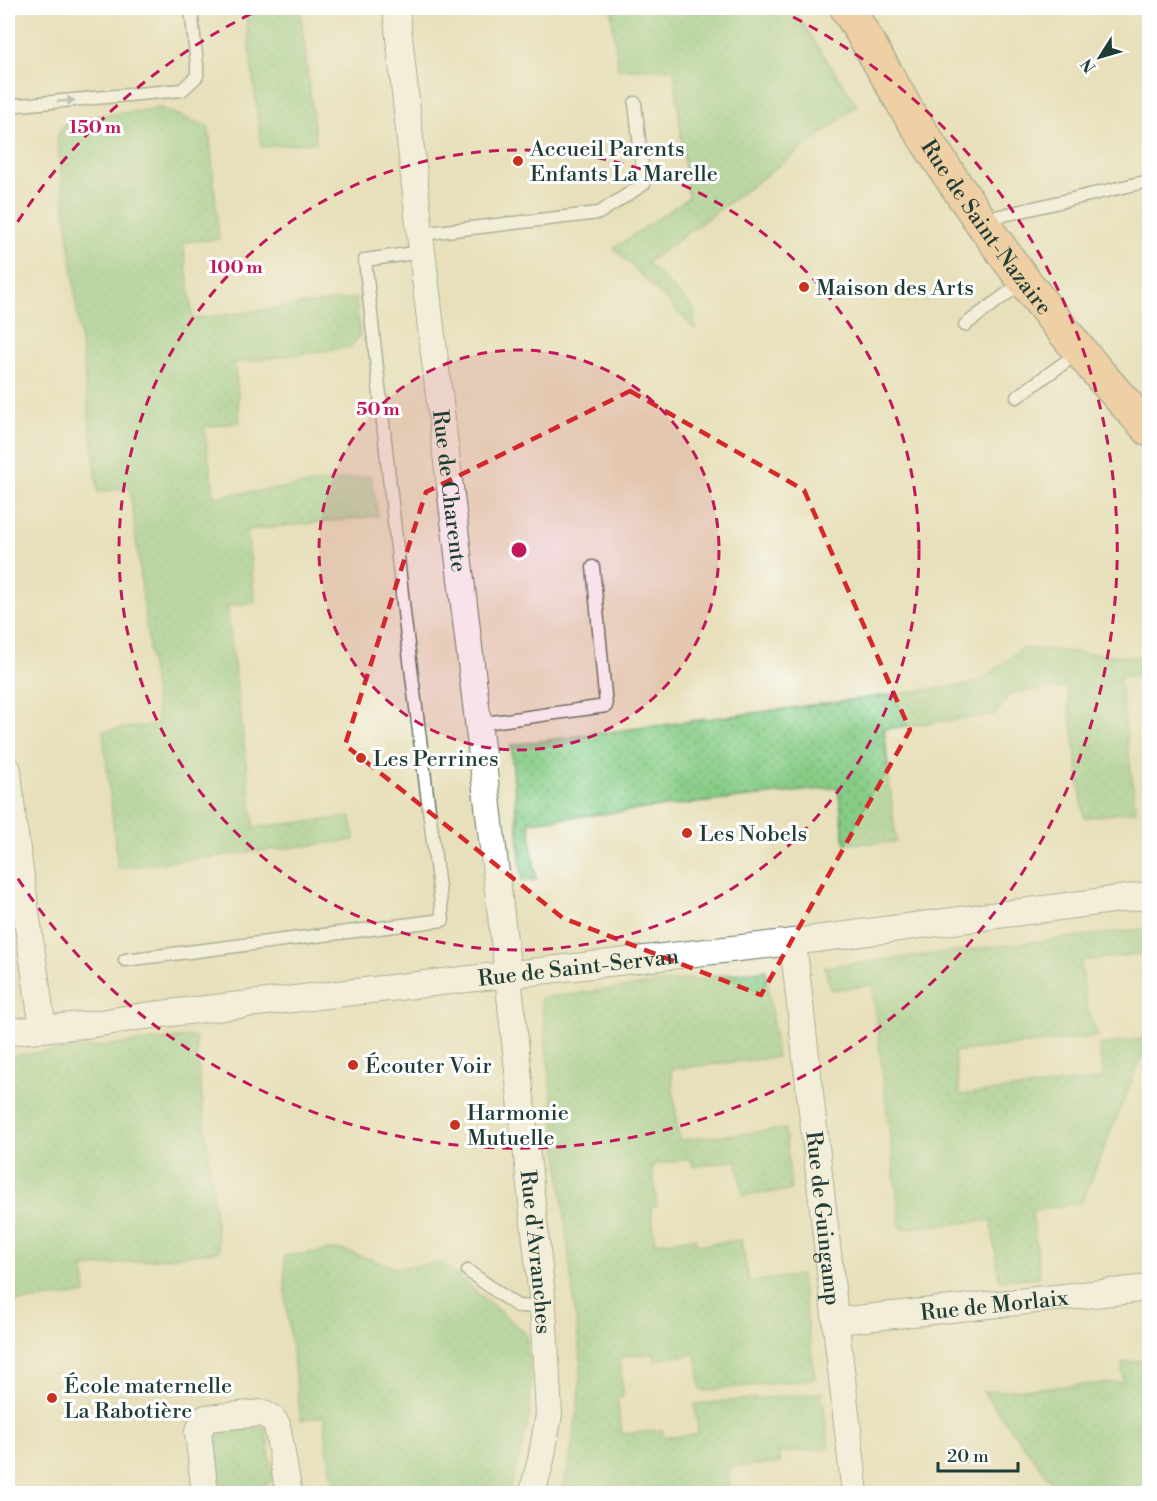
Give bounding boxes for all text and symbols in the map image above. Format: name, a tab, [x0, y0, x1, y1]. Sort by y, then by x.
north arrow	[1070, 27, 1130, 87]
text: N	[1077, 54, 1101, 76]
one-way arrow	[56, 96, 75, 106]
text: 150 m	[69, 116, 122, 139]
street label: Rue de Saint-Nazaire	[914, 135, 1057, 321]
place label: Accueil Parents Enfants La Marelle	[529, 136, 718, 188]
marker: Accueil Parents Enfants La Marelle	[511, 154, 525, 168]
text: 100 m	[209, 256, 263, 279]
place label: Maison des Arts	[816, 275, 974, 302]
marker: Maison des Arts	[797, 280, 811, 294]
text: 50 m	[356, 398, 400, 421]
street label: Rue de Charente	[426, 408, 472, 574]
centre of rings	[509, 540, 529, 560]
place label: Les Perrines	[373, 746, 499, 773]
marker: Les Perrines	[354, 751, 368, 765]
place label: Les Nobels	[699, 821, 807, 848]
marker: Les Nobels	[680, 826, 694, 840]
street label: Rue de Saint-Servan	[476, 943, 680, 993]
place label: Écouter Voir	[365, 1052, 492, 1080]
marker: Écouter Voir	[346, 1058, 360, 1072]
place label: Harmonie Mutuelle	[467, 1100, 569, 1152]
marker: Harmonie Mutuelle	[448, 1118, 462, 1132]
street label: Rue de Guingamp	[799, 1130, 846, 1307]
street label: Rue d'Avranches	[514, 1169, 556, 1335]
street label: Rue de Morlaix	[919, 1285, 1070, 1327]
place label: École maternelle La Rabotière	[64, 1372, 232, 1425]
marker: École maternelle La Rabotière	[45, 1391, 59, 1405]
scale bar	[938, 1435, 1018, 1473]
text: 20 m	[947, 1445, 989, 1468]

